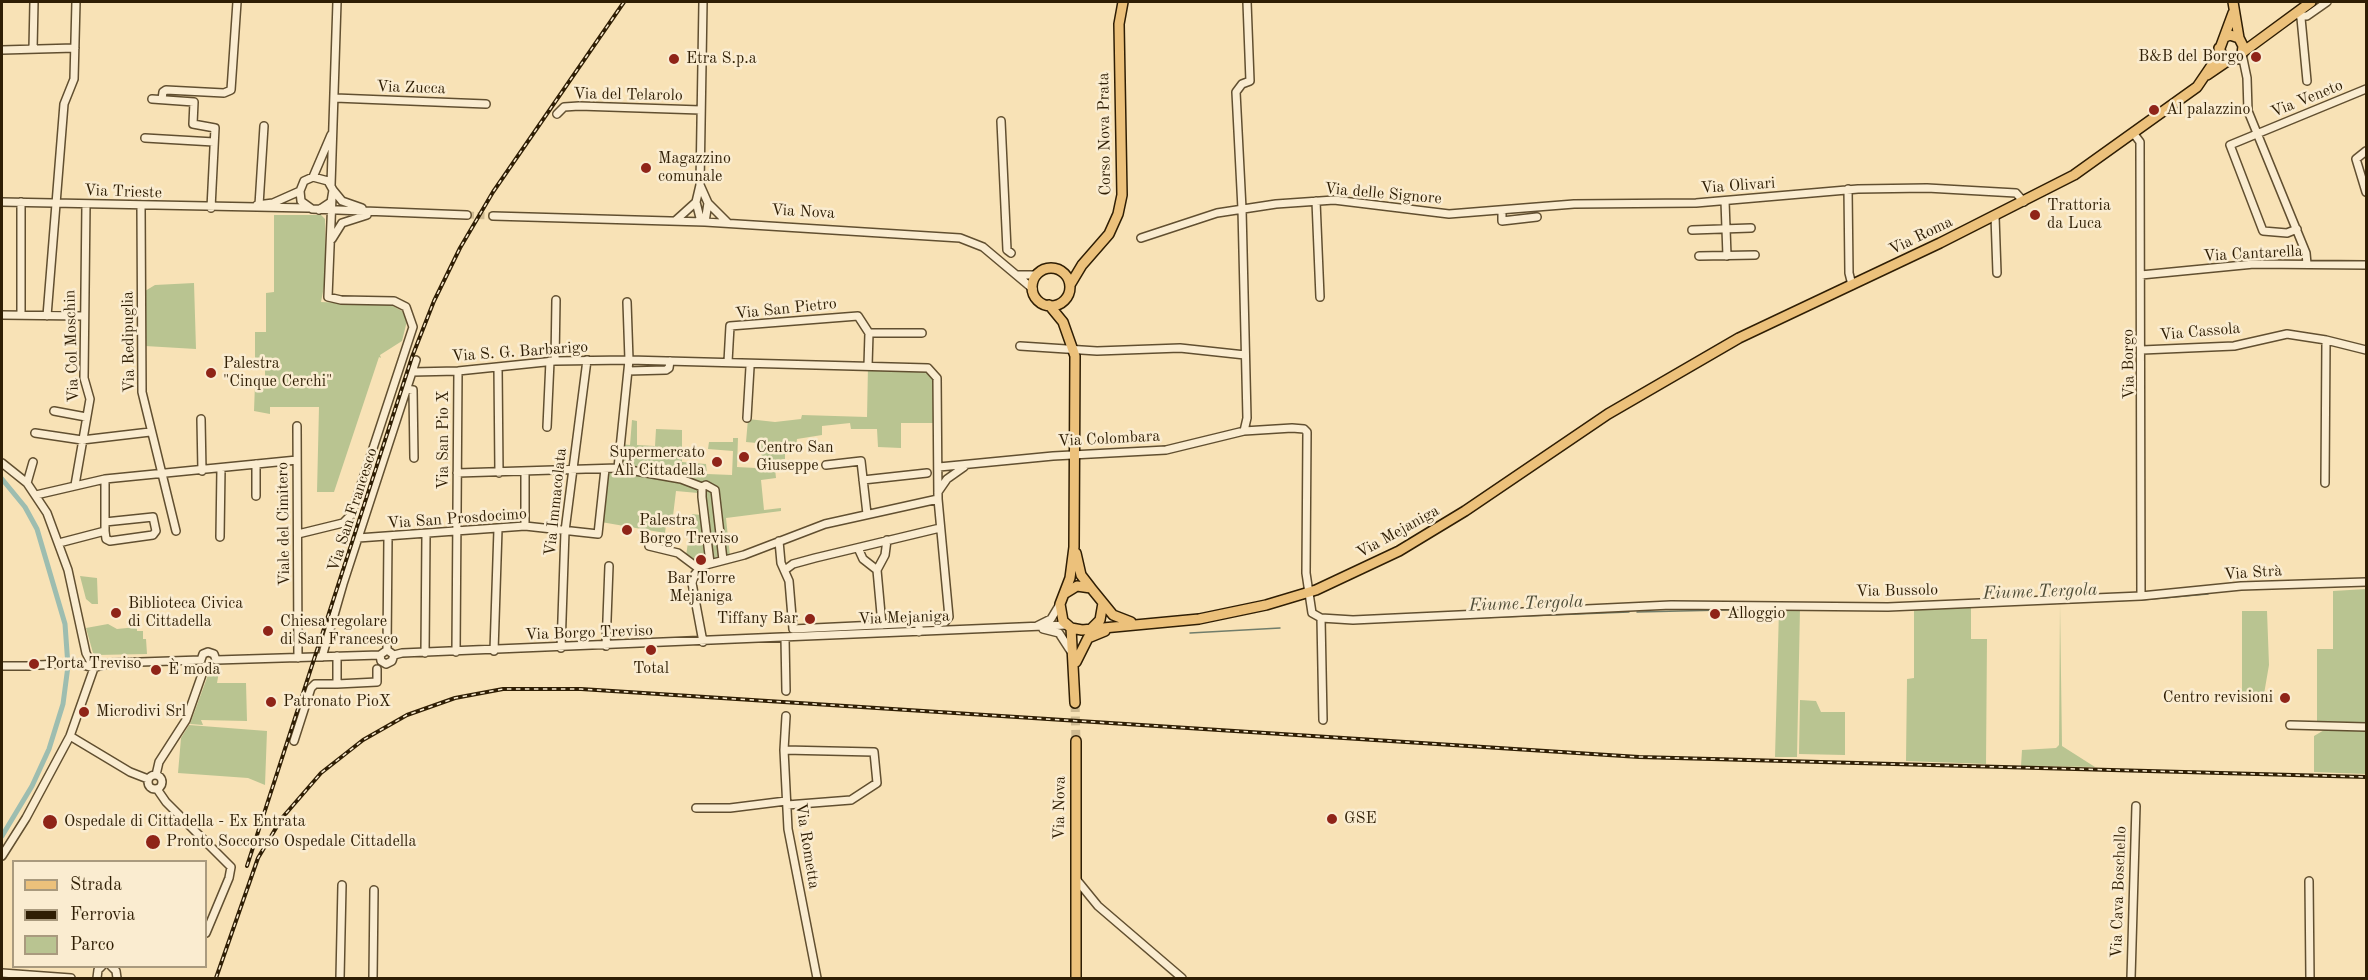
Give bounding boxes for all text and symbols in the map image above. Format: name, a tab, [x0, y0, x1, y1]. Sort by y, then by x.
place label: B&B del Borgo	[2138, 47, 2244, 67]
place label: Etra S.p.a	[686, 49, 757, 69]
marker: B&B del Borgo	[2249, 50, 2263, 64]
marker: Etra S.p.a	[667, 52, 681, 66]
street label: Corso Nova Prata	[1094, 72, 1116, 196]
street label: Via Veneto	[2268, 76, 2346, 122]
street label: Via Zucca	[376, 77, 446, 99]
street label: Via del Telarolo	[573, 84, 683, 106]
place label: Al palazzino	[2166, 100, 2250, 120]
marker: Al palazzino	[2147, 103, 2161, 117]
place label: Magazzino comunale	[658, 149, 731, 187]
marker: Magazzino comunale	[639, 161, 653, 175]
street label: Via Olivari	[1700, 174, 1776, 198]
street label: Via delle Signore	[1323, 179, 1443, 209]
street label: Via Trieste	[84, 181, 162, 203]
place label: Trattoria da Luca	[2047, 196, 2111, 234]
street label: Via Nova	[771, 201, 835, 223]
marker: Trattoria da Luca	[2028, 208, 2042, 222]
street label: Via Roma	[1886, 212, 1956, 260]
street label: Via Cantarella	[2203, 242, 2303, 266]
street label: Via Col Moschin	[60, 289, 84, 403]
street label: Via Redipuglia	[119, 291, 139, 393]
street label: Via San Pietro	[734, 294, 838, 324]
street label: Via Cassola	[2159, 319, 2241, 345]
street label: Via Borgo	[2119, 329, 2139, 399]
street label: Via S. G. Barbarigo	[451, 338, 589, 366]
place label: Palestra "Cinque Cerchi"	[223, 354, 332, 392]
marker: Palestra "Cinque Cerchi"	[204, 366, 218, 380]
street label: Via San Pio X	[434, 391, 454, 489]
street label: Via Colombara	[1057, 427, 1161, 451]
place label: Centro San Giuseppe	[756, 438, 834, 476]
place label: Supermercato Alì Cittadella	[609, 443, 705, 481]
street label: Via San Francesco	[324, 445, 382, 575]
street label: Via Immacolata	[541, 447, 571, 557]
marker: Centro San Giuseppe	[737, 450, 751, 464]
marker: Supermercato Alì Cittadella	[710, 455, 724, 469]
street label: Viale del Cimitero	[273, 462, 295, 586]
street label: Via Mejaniga	[1353, 501, 1443, 563]
street label: Via San Prosdocimo	[387, 505, 527, 533]
place label: Palestra Borgo Treviso	[639, 511, 739, 549]
marker: Palestra Borgo Treviso	[620, 523, 634, 537]
marker: Bar Torre Mejaniga	[694, 553, 708, 567]
street label: Via Strà	[2223, 561, 2283, 585]
place label: Bar Torre Mejaniga	[667, 569, 735, 607]
water label: Fiume Tergola	[1982, 579, 2098, 605]
street label: Via Bussolo	[1856, 581, 1938, 601]
water label: Fiume Tergola	[1468, 591, 1584, 617]
place label: Biblioteca Civica di Cittadella	[128, 594, 243, 632]
place label: Alloggio	[1727, 604, 1785, 624]
marker: Biblioteca Civica di Cittadella	[109, 606, 123, 620]
street label: Via Mejaniga	[858, 607, 950, 629]
marker: Alloggio	[1708, 607, 1722, 621]
place label: Tiffany Bar	[717, 609, 798, 629]
place label: Chiesa regolare di San Francesco	[280, 612, 398, 650]
marker: Tiffany Bar	[803, 612, 817, 626]
street label: Via Borgo Treviso	[525, 621, 653, 645]
marker: Chiesa regolare di San Francesco	[261, 624, 275, 638]
marker: Total	[644, 643, 658, 657]
place label: Porta Treviso	[46, 654, 142, 674]
marker: Porta Treviso	[27, 657, 41, 671]
place label: Total	[633, 659, 669, 679]
place label: È moda	[168, 660, 220, 680]
marker: È moda	[149, 663, 163, 677]
place label: Centro revisioni	[2163, 688, 2273, 708]
marker: Centro revisioni	[2278, 691, 2292, 705]
place label: Patronato PioX	[283, 692, 391, 712]
marker: Patronato PioX	[264, 695, 278, 709]
place label: Microdivi Srl	[96, 702, 186, 722]
marker: Microdivi Srl	[77, 705, 91, 719]
street label: Via Nova	[1050, 776, 1070, 840]
street label: Via Rometta	[791, 802, 823, 890]
place label: GSE	[1344, 809, 1376, 829]
place label: Ospedale di Cittadella - Ex Entrata	[64, 812, 306, 832]
marker: GSE	[1325, 812, 1339, 826]
marker: Ospedale di Cittadella - Ex Entrata	[41, 813, 59, 831]
street label: Via Cava Boschello	[2107, 826, 2131, 958]
place label: Pronto Soccorso Ospedale Cittadella	[166, 832, 416, 852]
marker: Pronto Soccorso Ospedale Cittadella	[144, 833, 162, 851]
legend	[12, 860, 207, 968]
text: Strada	[70, 876, 122, 894]
text: Ferrovia	[70, 906, 135, 924]
text: Parco	[70, 936, 115, 954]

